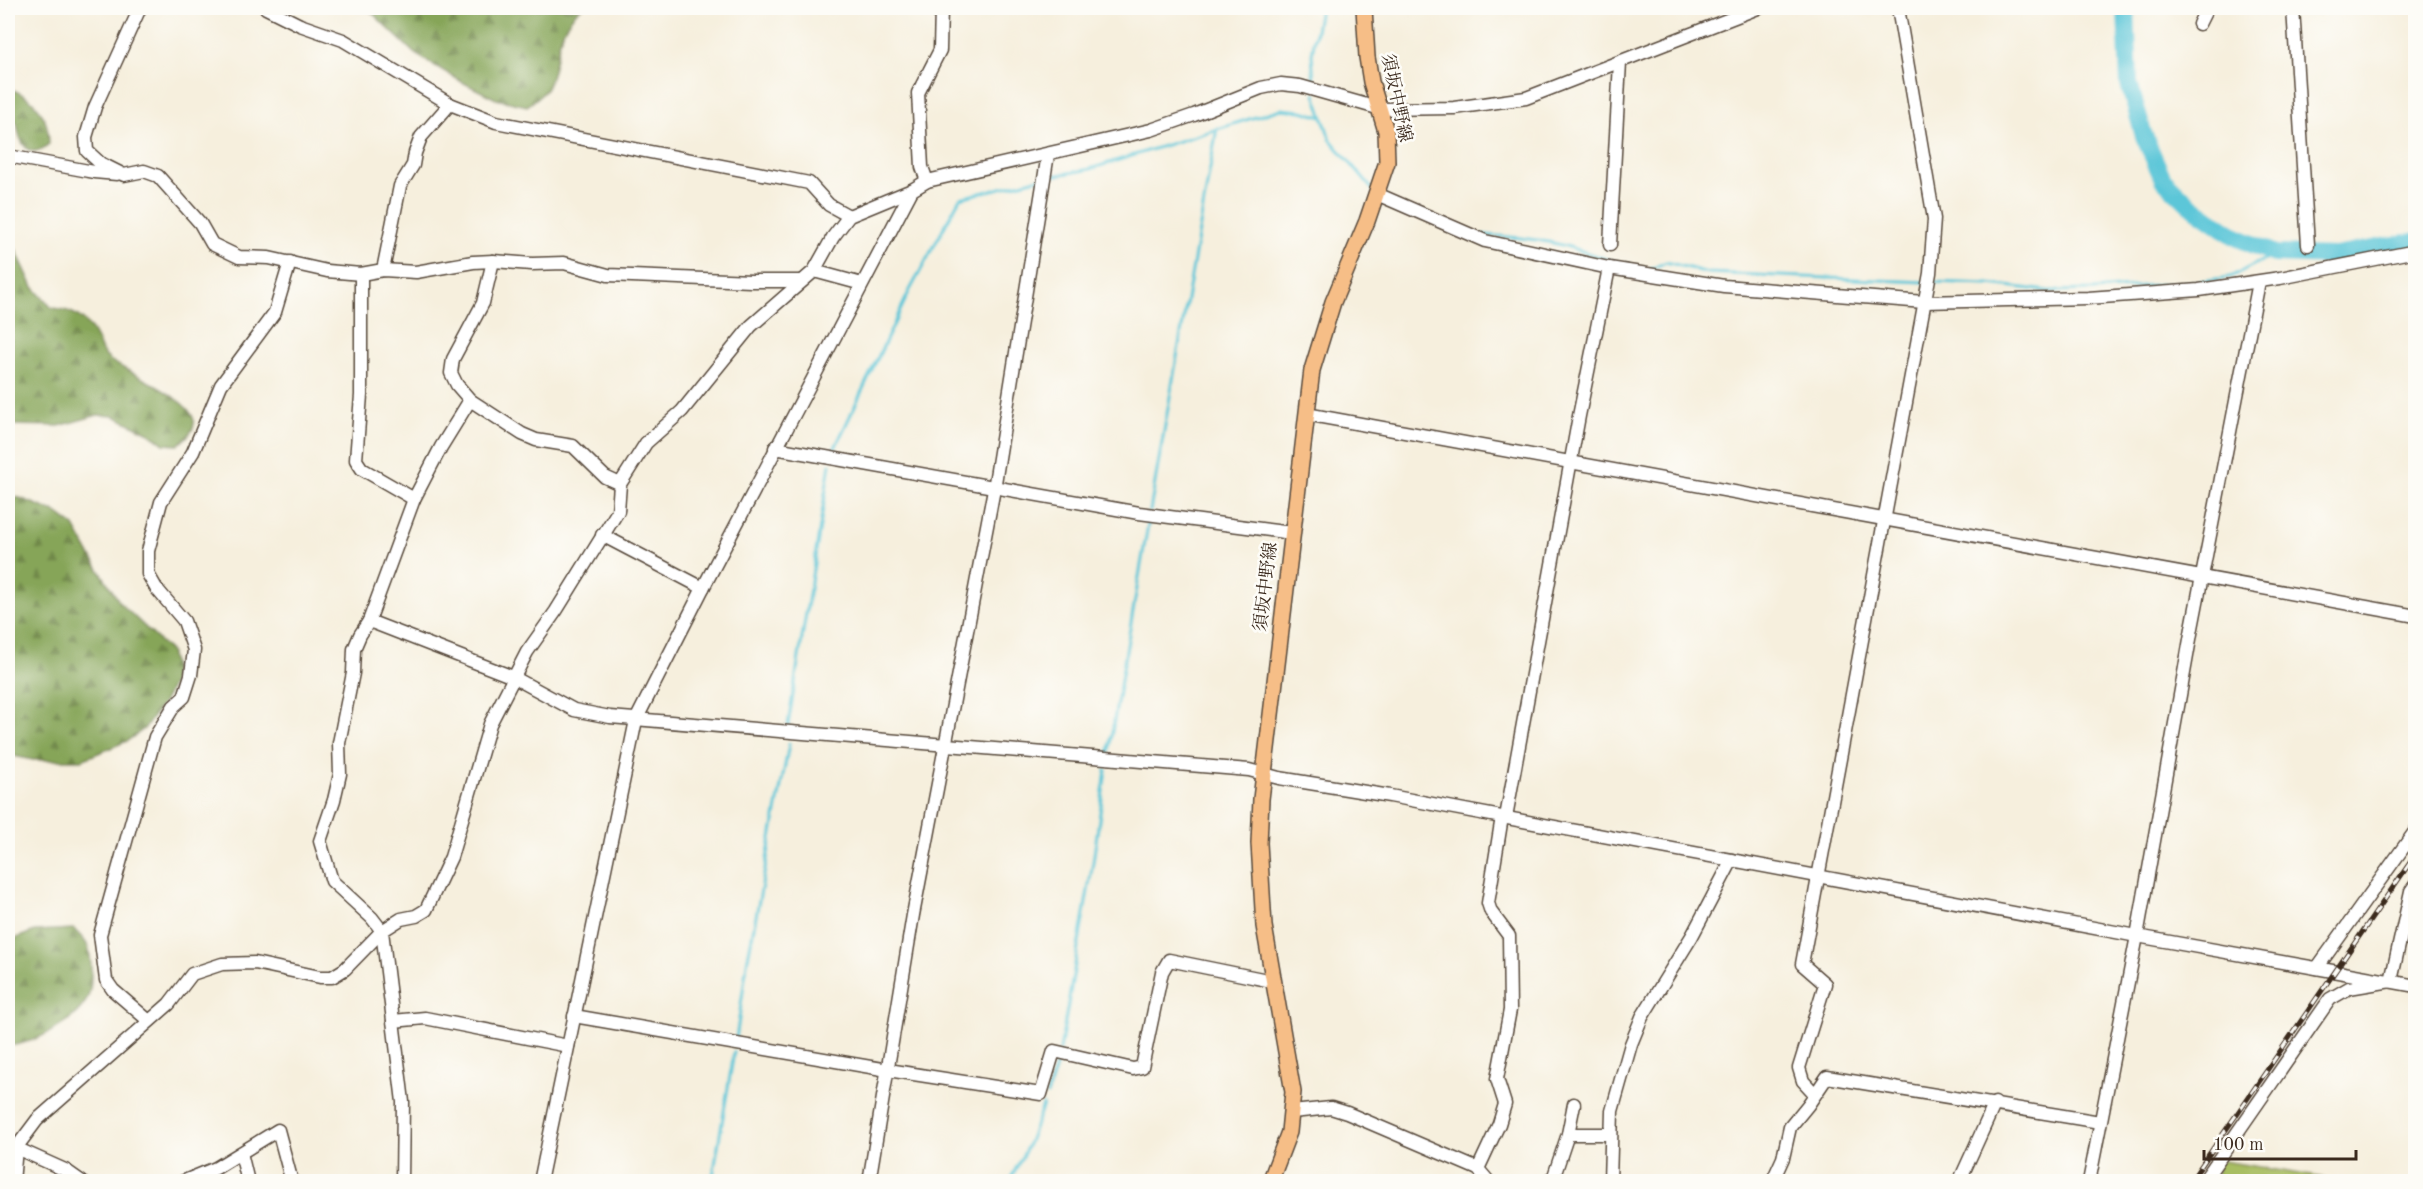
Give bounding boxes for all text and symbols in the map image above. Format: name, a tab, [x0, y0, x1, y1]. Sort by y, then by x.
street label: 須坂中野線	[1378, 52, 1416, 144]
street label: 須坂中野線	[1250, 541, 1280, 633]
scale bar	[2204, 1123, 2356, 1161]
text: 100 m	[2213, 1136, 2264, 1154]

